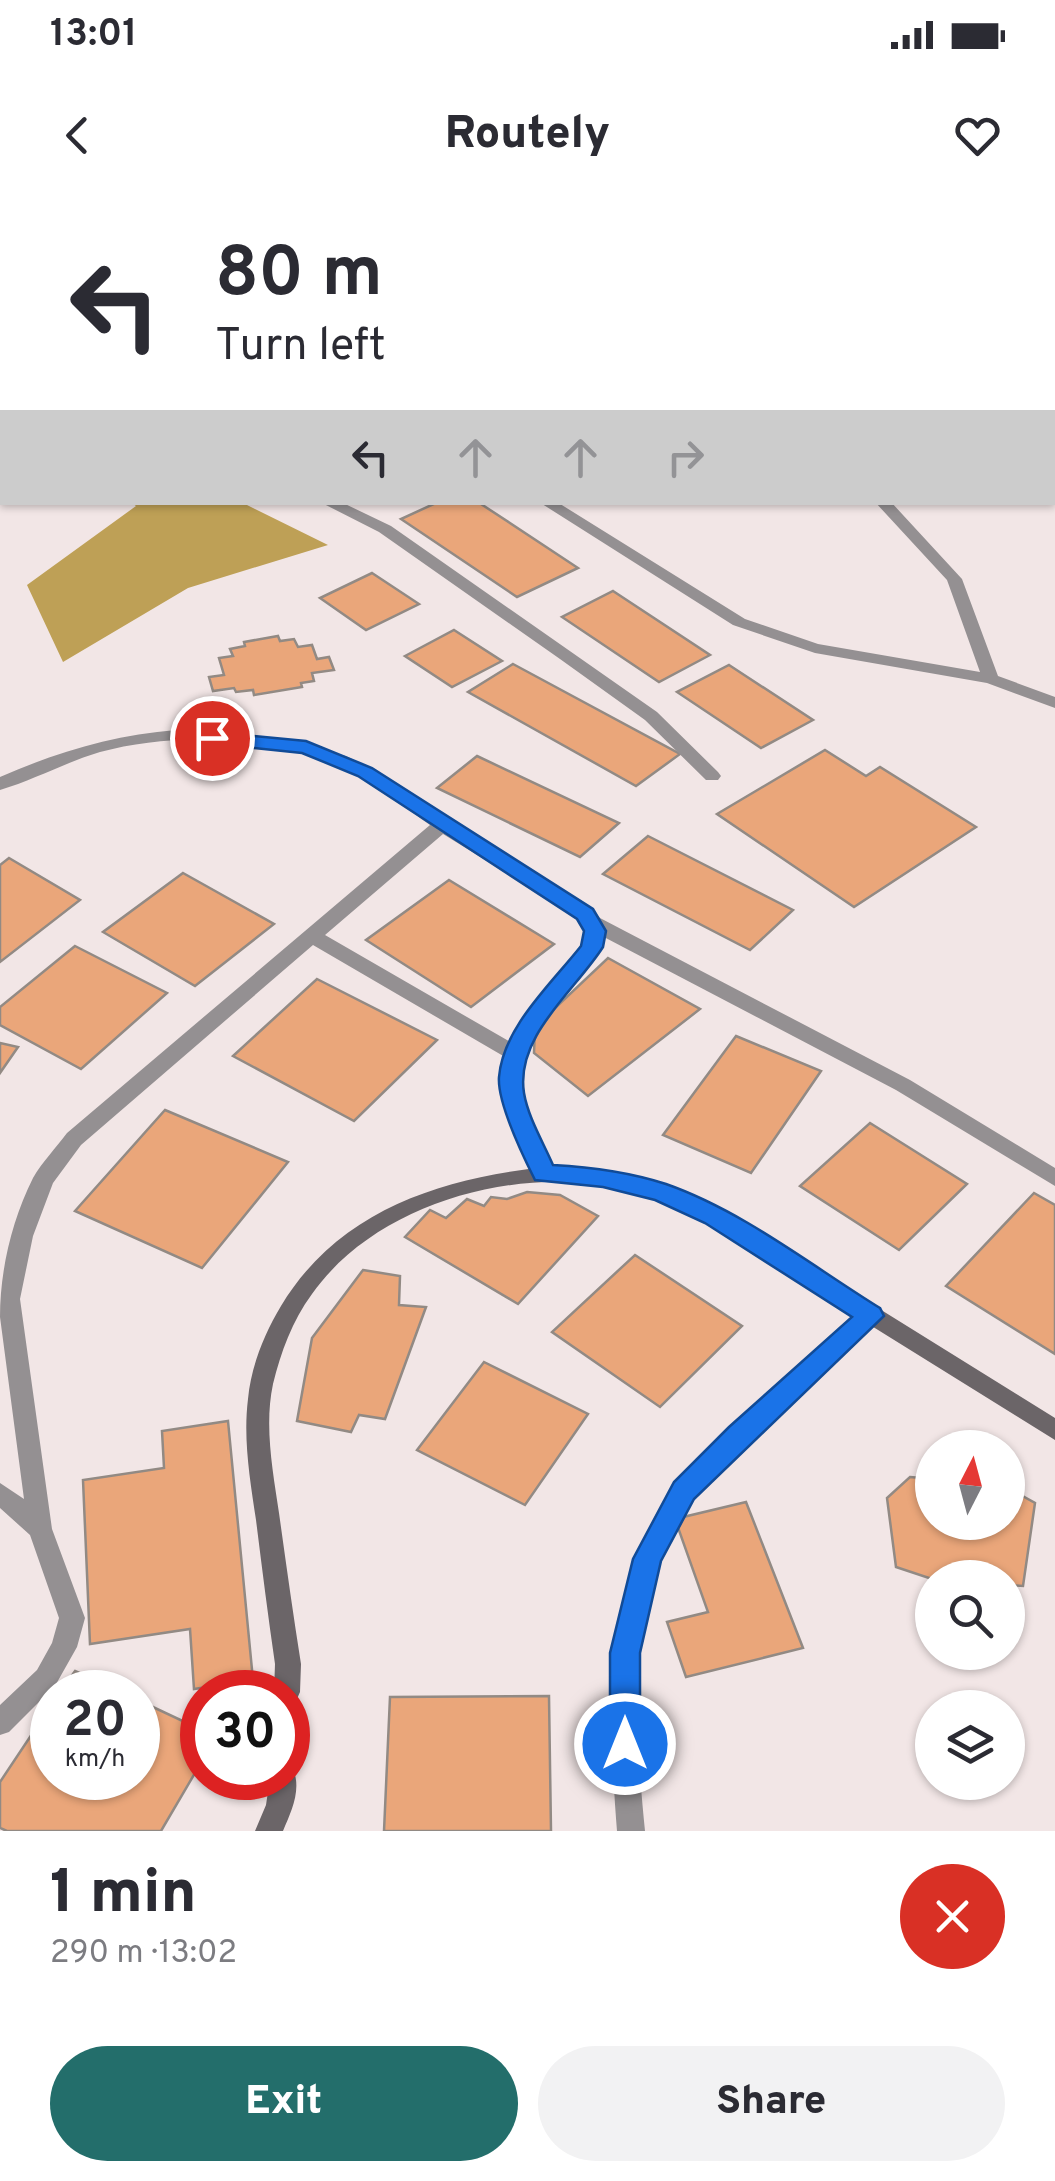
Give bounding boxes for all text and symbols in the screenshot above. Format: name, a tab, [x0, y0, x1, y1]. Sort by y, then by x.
text: 13:01	[50, 11, 137, 60]
text: Routely	[445, 107, 610, 164]
icon: back	[50, 108, 105, 163]
icon: heart	[950, 108, 1005, 163]
text: 80 m	[215, 232, 383, 321]
icon: left	[50, 240, 180, 370]
text: Turn left	[215, 319, 386, 376]
icon: left	[343, 430, 398, 485]
icon: ahead	[448, 430, 503, 485]
icon: ahead	[553, 430, 608, 485]
icon: right	[658, 430, 713, 485]
pin	[170, 696, 255, 781]
icon: arrive	[185, 711, 240, 766]
north arrow	[915, 1430, 1025, 1540]
map controls	[915, 1430, 1025, 1800]
button: search	[915, 1560, 1025, 1670]
speed limit sign: 30	[180, 1670, 310, 1800]
button: layers	[915, 1690, 1025, 1800]
text: 20	[63, 1691, 127, 1754]
position arrow	[573, 1692, 677, 1796]
text: km/h	[65, 1744, 125, 1776]
text: 1 min	[50, 1858, 197, 1934]
button: close	[900, 1864, 1005, 1969]
text: 290 m · 13:02	[50, 1934, 237, 1974]
button: Exit	[50, 2046, 518, 2161]
button: Share	[538, 2046, 1005, 2161]

